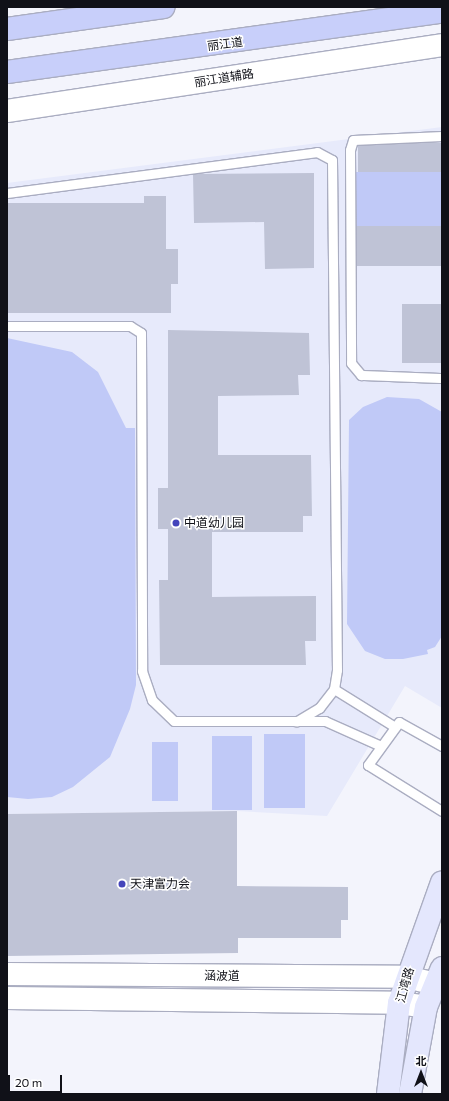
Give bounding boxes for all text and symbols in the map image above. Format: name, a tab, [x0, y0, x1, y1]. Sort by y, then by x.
street label: 丽江道	[206, 35, 244, 53]
street label: 丽江道辅路	[193, 66, 255, 90]
place label: 中道幼儿园	[184, 516, 244, 530]
marker: 中道幼儿园	[171, 518, 181, 528]
place label: 天津富力会	[130, 877, 190, 891]
marker: 天津富力会	[117, 879, 127, 889]
street label: 江湾路	[393, 966, 417, 1004]
street label: 涵波道	[204, 969, 240, 983]
north arrow	[401, 1053, 441, 1093]
text: 北	[416, 1054, 427, 1067]
scale bar	[10, 1067, 64, 1093]
text: 20 m	[15, 1075, 42, 1089]

